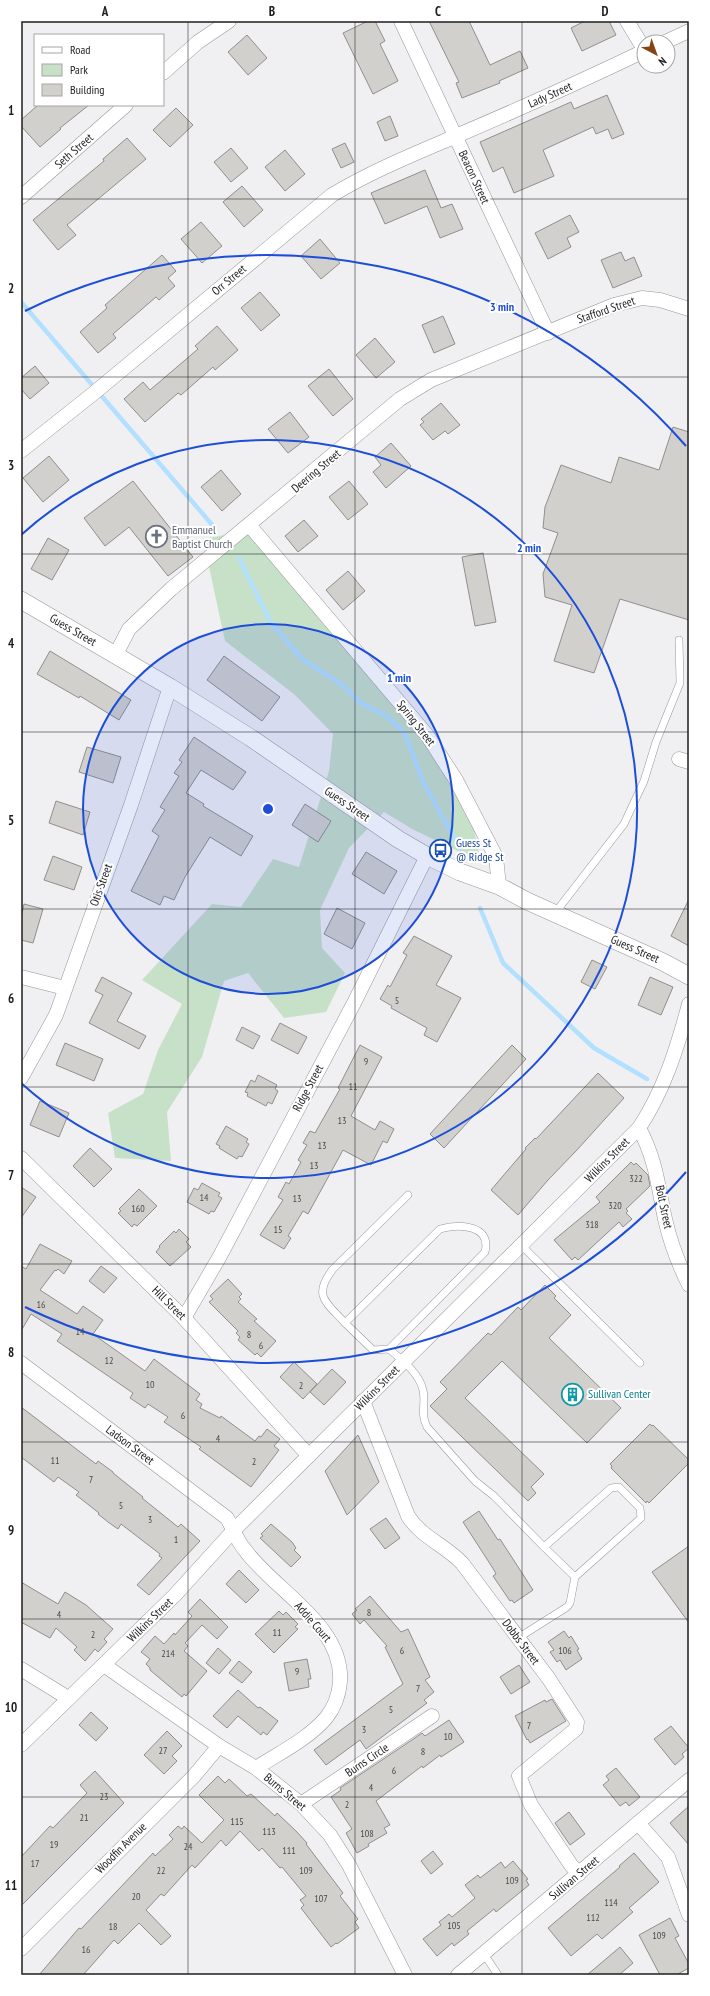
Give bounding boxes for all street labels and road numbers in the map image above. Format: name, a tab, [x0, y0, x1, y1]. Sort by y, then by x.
street label: Lady Street	[526, 78, 575, 111]
street label: Seth Street	[51, 129, 96, 171]
street label: Beacon Street	[456, 148, 494, 207]
street label: Orr Street	[208, 260, 250, 298]
street label: Stafford Street	[575, 292, 637, 326]
street label: Deering Street	[288, 445, 344, 496]
street label: Guess Street	[47, 610, 100, 649]
street label: Spring Street	[394, 697, 439, 749]
street label: Guess Street	[322, 783, 373, 825]
street label: Otis Street	[86, 861, 115, 908]
street label: Guess Street	[609, 931, 662, 966]
street label: Ridge Street	[289, 1061, 326, 1114]
street label: Wilkins Street	[581, 1134, 633, 1185]
street label: Bolt Street	[653, 1184, 677, 1231]
street label: Hill Street	[149, 1282, 190, 1323]
street label: Wilkins Street	[351, 1362, 403, 1413]
street label: Ladson Street	[103, 1422, 158, 1468]
street label: Wilkins Street	[124, 1594, 176, 1645]
street label: Addie Court	[292, 1598, 335, 1645]
street label: Dobbs Street	[499, 1616, 544, 1668]
street label: Burns Circle	[342, 1740, 391, 1780]
street label: Burns Street	[261, 1770, 310, 1814]
street label: Woodfin Avenue	[92, 1819, 149, 1876]
street label: Sullivan Street	[546, 1852, 602, 1903]

